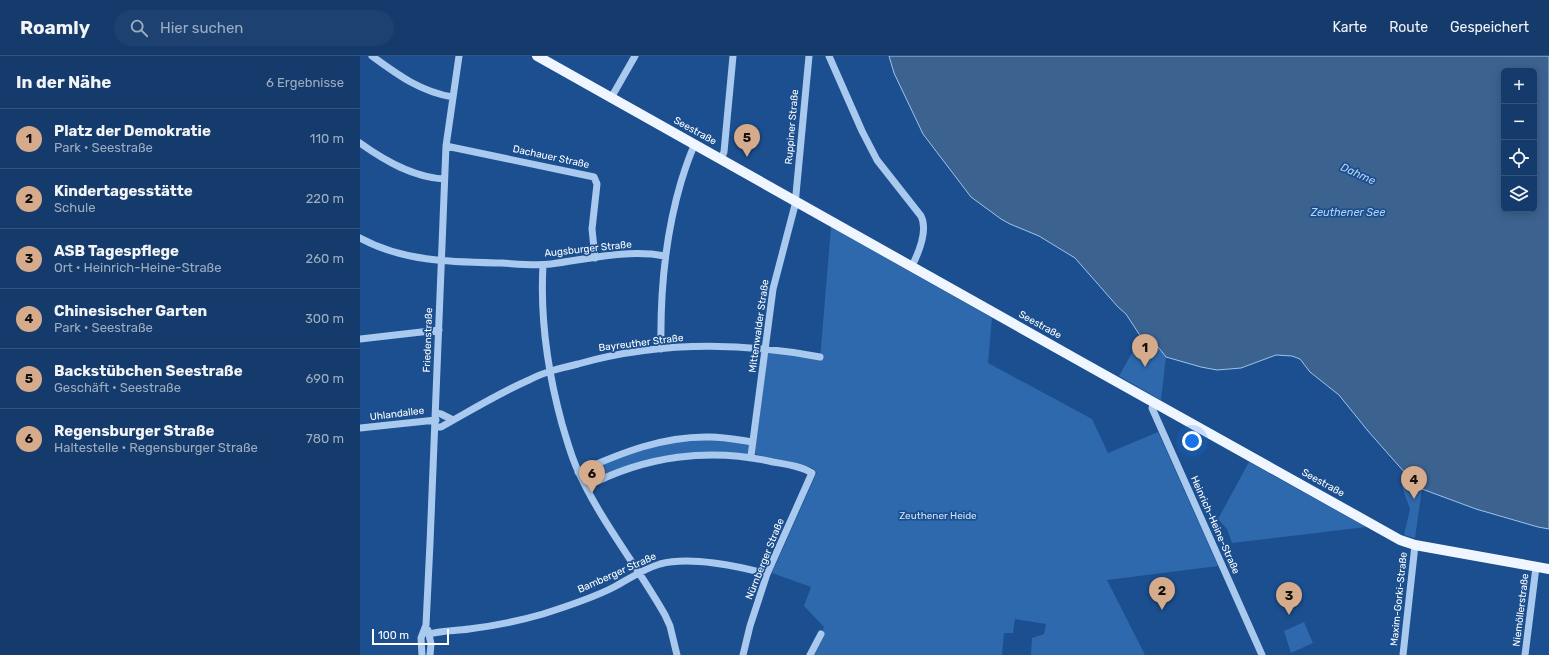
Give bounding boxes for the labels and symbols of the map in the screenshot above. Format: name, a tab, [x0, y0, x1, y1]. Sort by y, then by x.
street label: Ruppiner Straße	[783, 88, 801, 165]
street label: Seestraße	[671, 114, 719, 148]
pin: 5	[734, 124, 760, 157]
street label: Dachauer Straße	[512, 143, 591, 171]
water label: Dahme	[1339, 161, 1377, 187]
water label: Zeuthener See	[1310, 206, 1385, 219]
street label: Augsburger Straße	[544, 238, 633, 260]
street label: Mittenwalder Straße	[747, 278, 772, 373]
street label: Friedenstraße	[421, 307, 435, 373]
street label: Seestraße	[1016, 308, 1064, 342]
street label: Bayreuther Straße	[598, 332, 685, 354]
pin: 1	[1132, 334, 1158, 367]
street label: Uhlandallee	[369, 405, 425, 423]
your location	[1182, 431, 1202, 451]
pin: 6	[579, 460, 605, 493]
street label: Seestraße	[1299, 466, 1347, 500]
pin: 4	[1401, 466, 1427, 499]
street label: Heinrich-Heine-Straße	[1188, 474, 1242, 576]
park label: Zeuthener Heide	[899, 510, 977, 522]
street label: Nürnberger Straße	[743, 516, 787, 601]
street label: Bamberger Straße	[576, 550, 659, 596]
street label: Maxim-Gorki-Straße	[1388, 551, 1410, 647]
street label: Niemöllerstraße	[1511, 572, 1531, 647]
pin: 2	[1149, 577, 1175, 610]
pin: 3	[1276, 582, 1302, 615]
scale bar	[372, 627, 449, 646]

